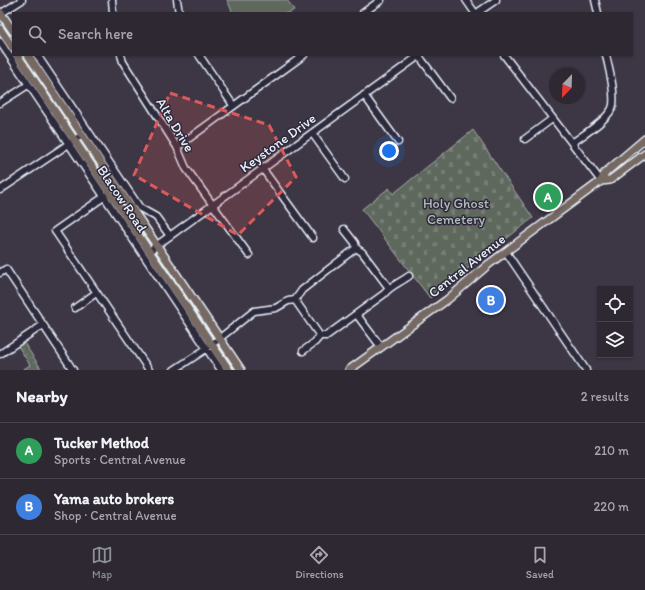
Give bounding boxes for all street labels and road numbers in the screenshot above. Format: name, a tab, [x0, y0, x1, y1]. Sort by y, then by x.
street label: Alta Drive	[152, 95, 198, 155]
street label: Keystone Drive	[237, 110, 320, 176]
street label: Blacow Road	[93, 162, 151, 236]
street label: Central Avenue	[425, 230, 509, 301]

